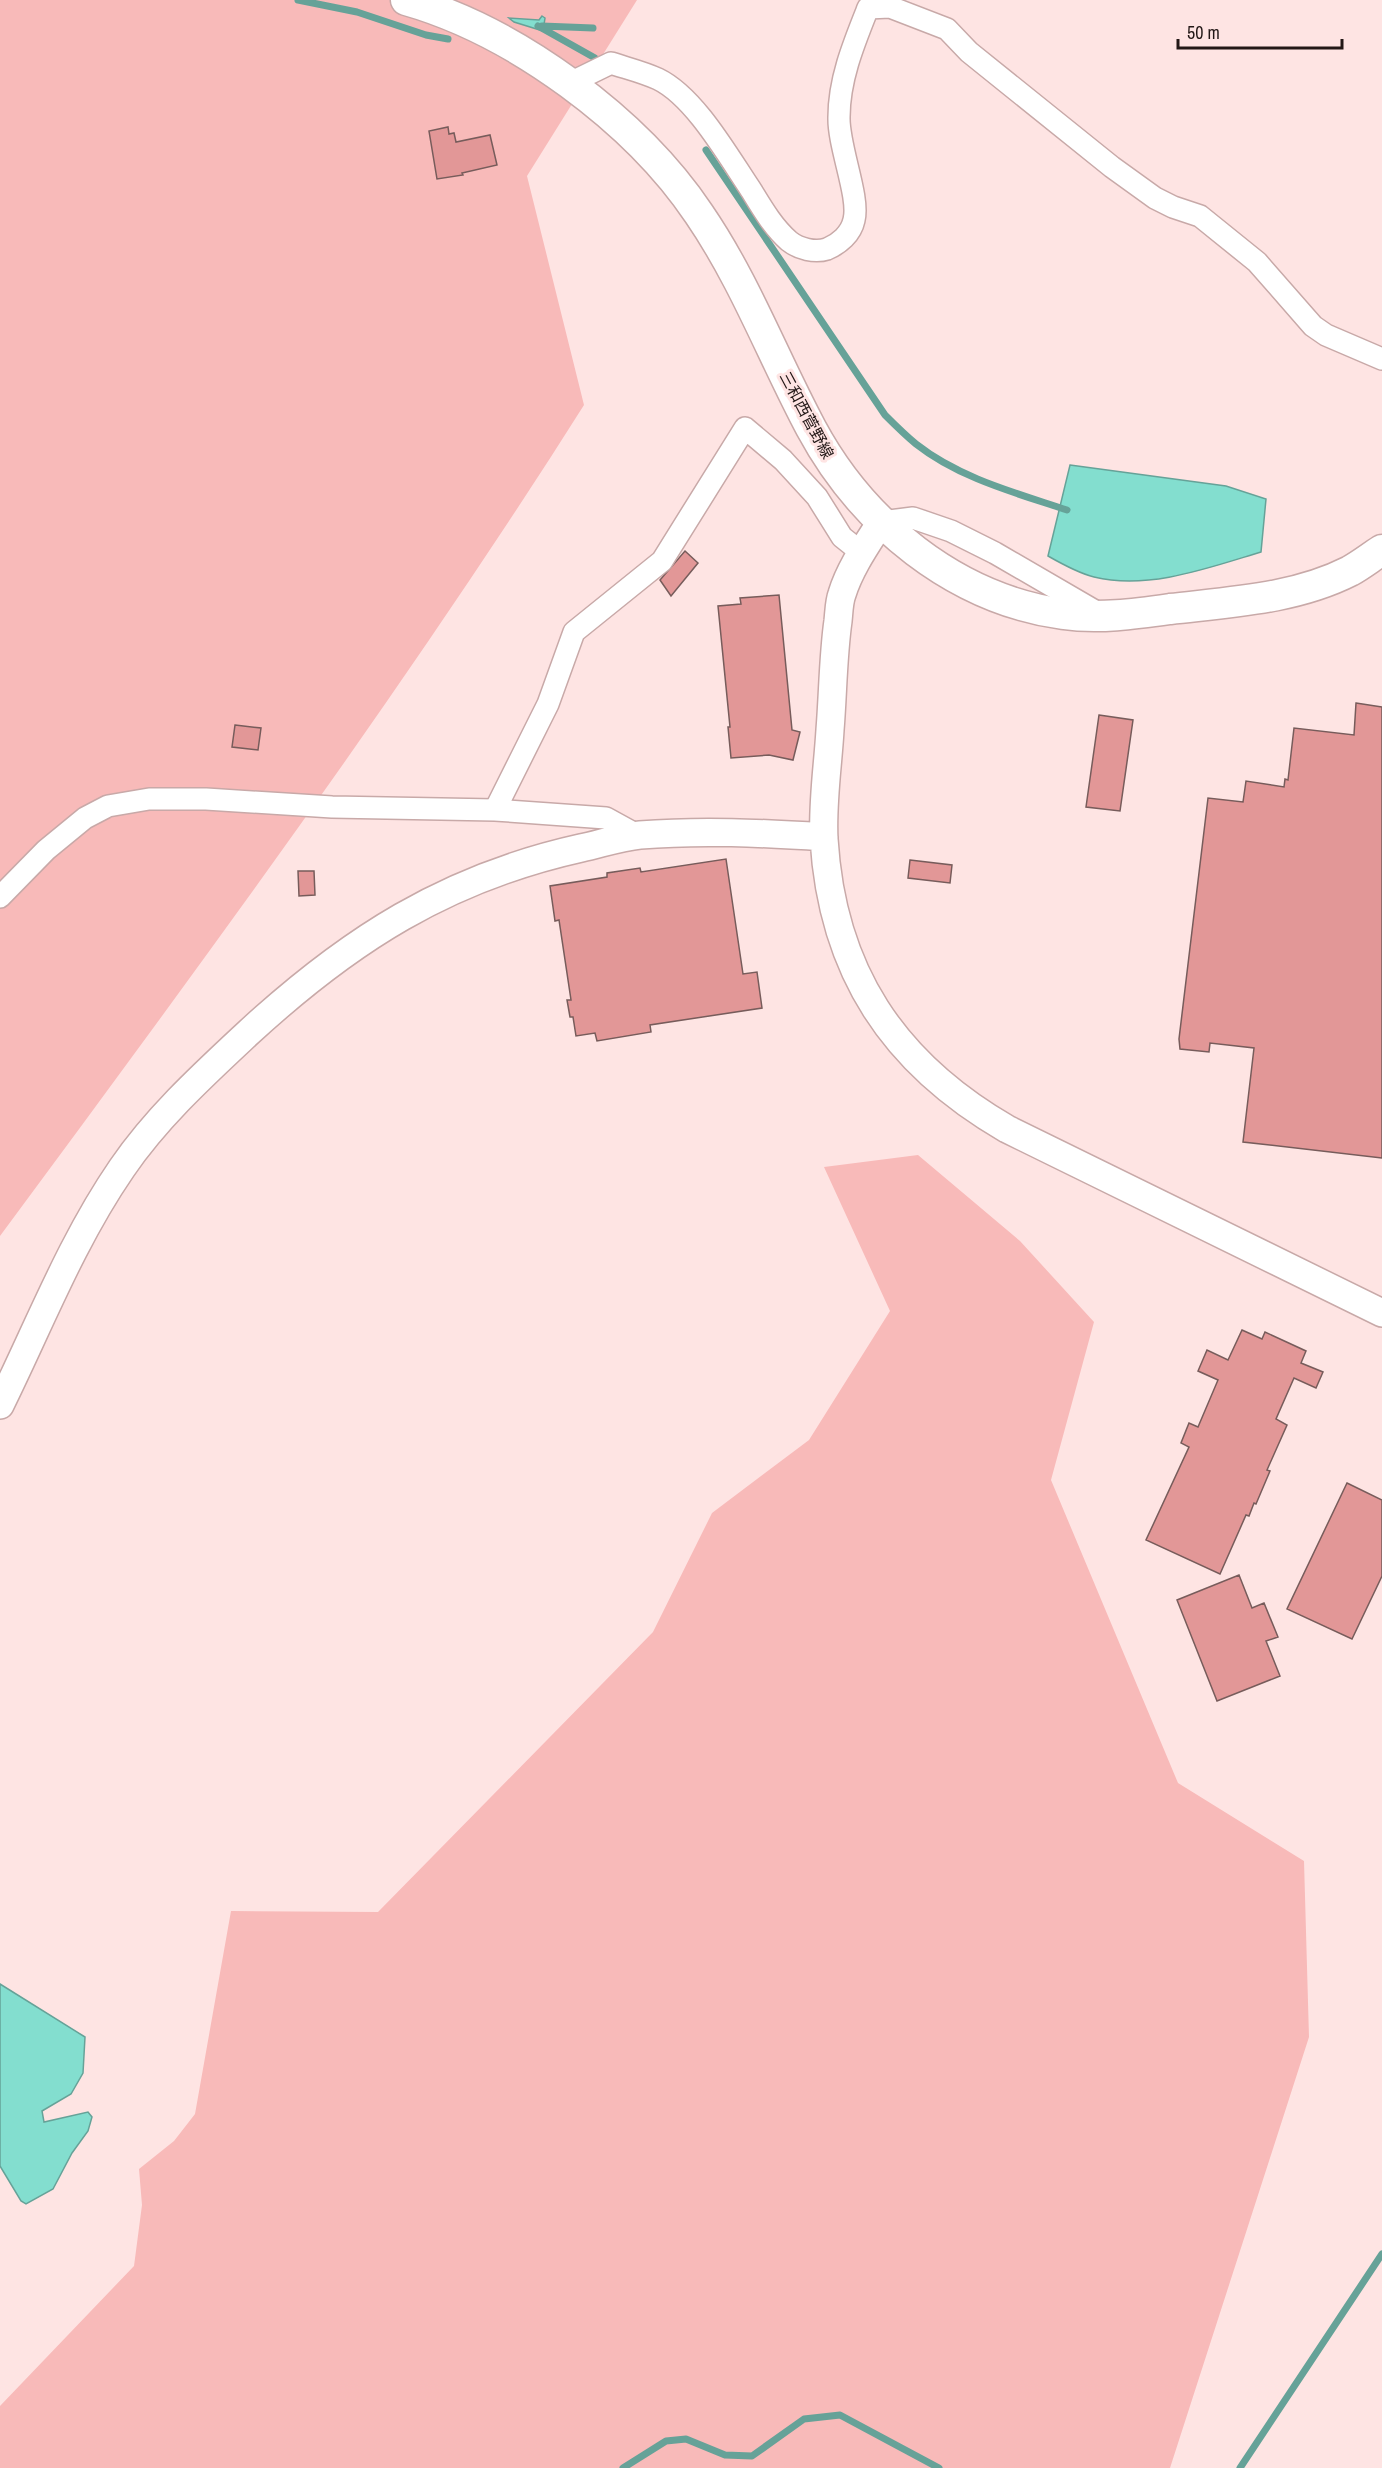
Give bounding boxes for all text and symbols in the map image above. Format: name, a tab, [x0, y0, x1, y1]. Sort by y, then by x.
scale bar	[1178, 12, 1342, 50]
text: 50 m	[1187, 20, 1220, 45]
street label: 三和西菅野線	[775, 367, 839, 463]

